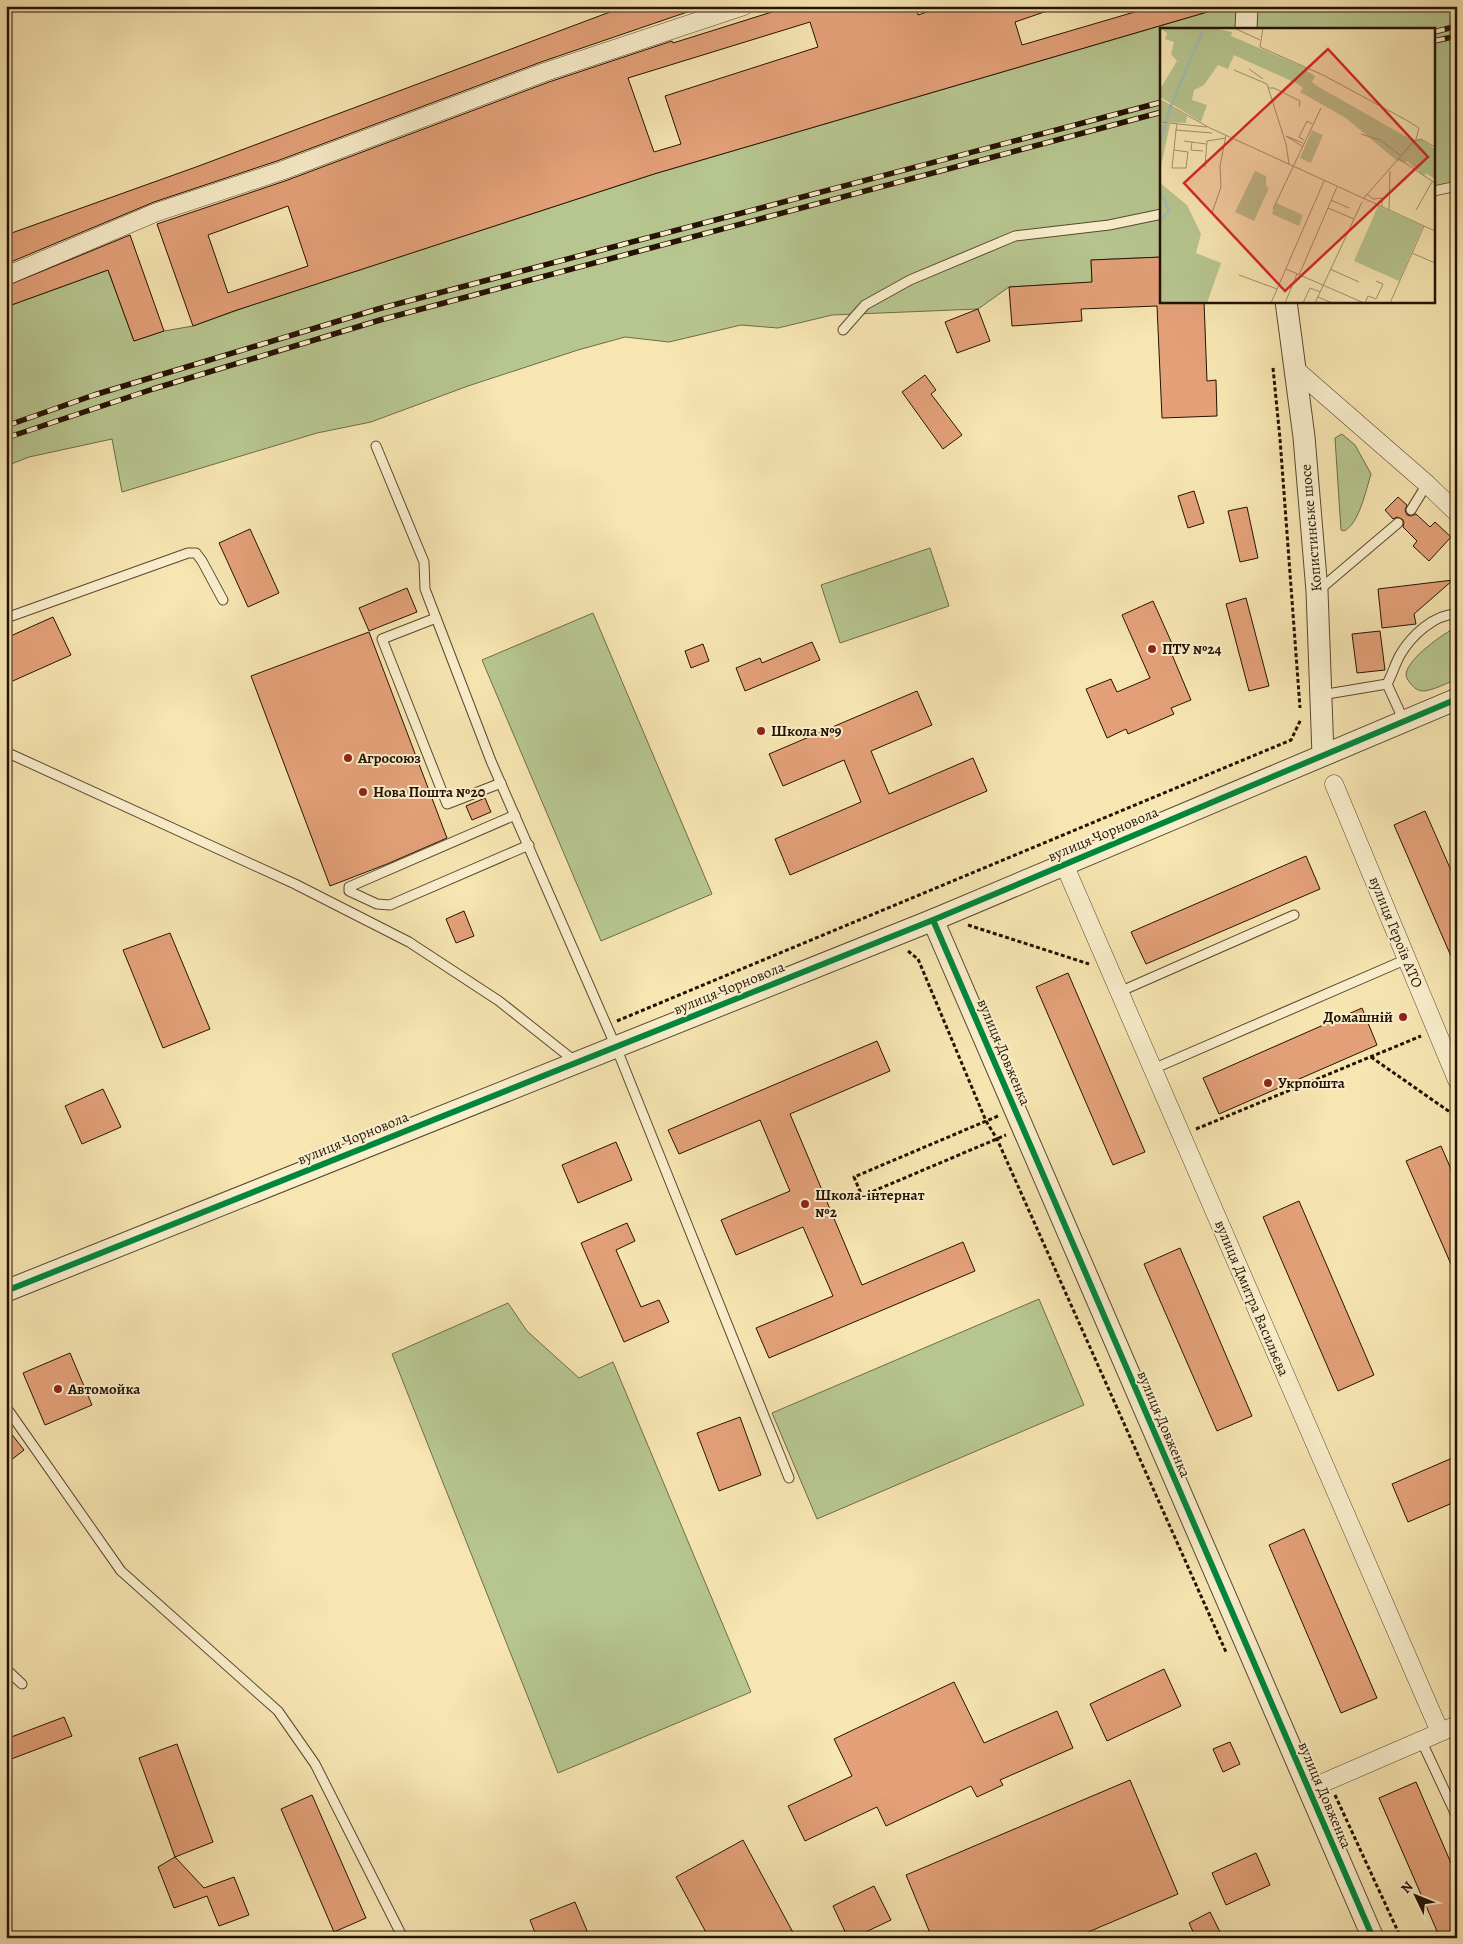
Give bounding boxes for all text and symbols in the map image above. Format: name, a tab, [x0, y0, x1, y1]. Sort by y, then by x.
inset map	[1160, 28, 1436, 302]
street label: Копистинське шосе	[1295, 463, 1327, 593]
place label: ПТУ №24	[1162, 639, 1222, 659]
marker: ПТУ №24	[1146, 643, 1158, 655]
place label: Школа №9	[771, 721, 842, 741]
marker: Школа №9	[755, 725, 767, 737]
place label: Агросоюз	[357, 748, 421, 768]
marker: Агросоюз	[342, 752, 354, 764]
place label: Нова Пошта №20	[373, 782, 486, 802]
marker: Нова Пошта №20	[357, 786, 369, 798]
street label: вулиця Чорновола	[1045, 802, 1161, 866]
street label: вулиця Героїв АТО	[1365, 873, 1427, 991]
street label: вулиця Чорновола	[670, 957, 788, 1019]
street label: вулиця Довженка	[973, 996, 1036, 1108]
place label: Домашній	[1323, 1007, 1393, 1027]
marker: Домашній	[1397, 1011, 1409, 1023]
place label: Укрпошта	[1278, 1073, 1346, 1093]
marker: Укрпошта	[1262, 1077, 1274, 1089]
street label: вулиця Чорновола	[294, 1107, 412, 1169]
place label: Школа-інтернат №2	[815, 1185, 925, 1222]
marker: Школа-інтернат №2	[799, 1198, 811, 1210]
street label: вулиця Дмитра Васильєва	[1210, 1217, 1294, 1379]
street label: вулиця Довженка	[1133, 1368, 1196, 1480]
place label: Автомойка	[67, 1379, 141, 1399]
marker: Автомойка	[52, 1383, 64, 1395]
street label: вулиця Довженка	[1294, 1739, 1357, 1851]
north arrow	[1390, 1872, 1440, 1922]
text: N	[1396, 1877, 1417, 1898]

